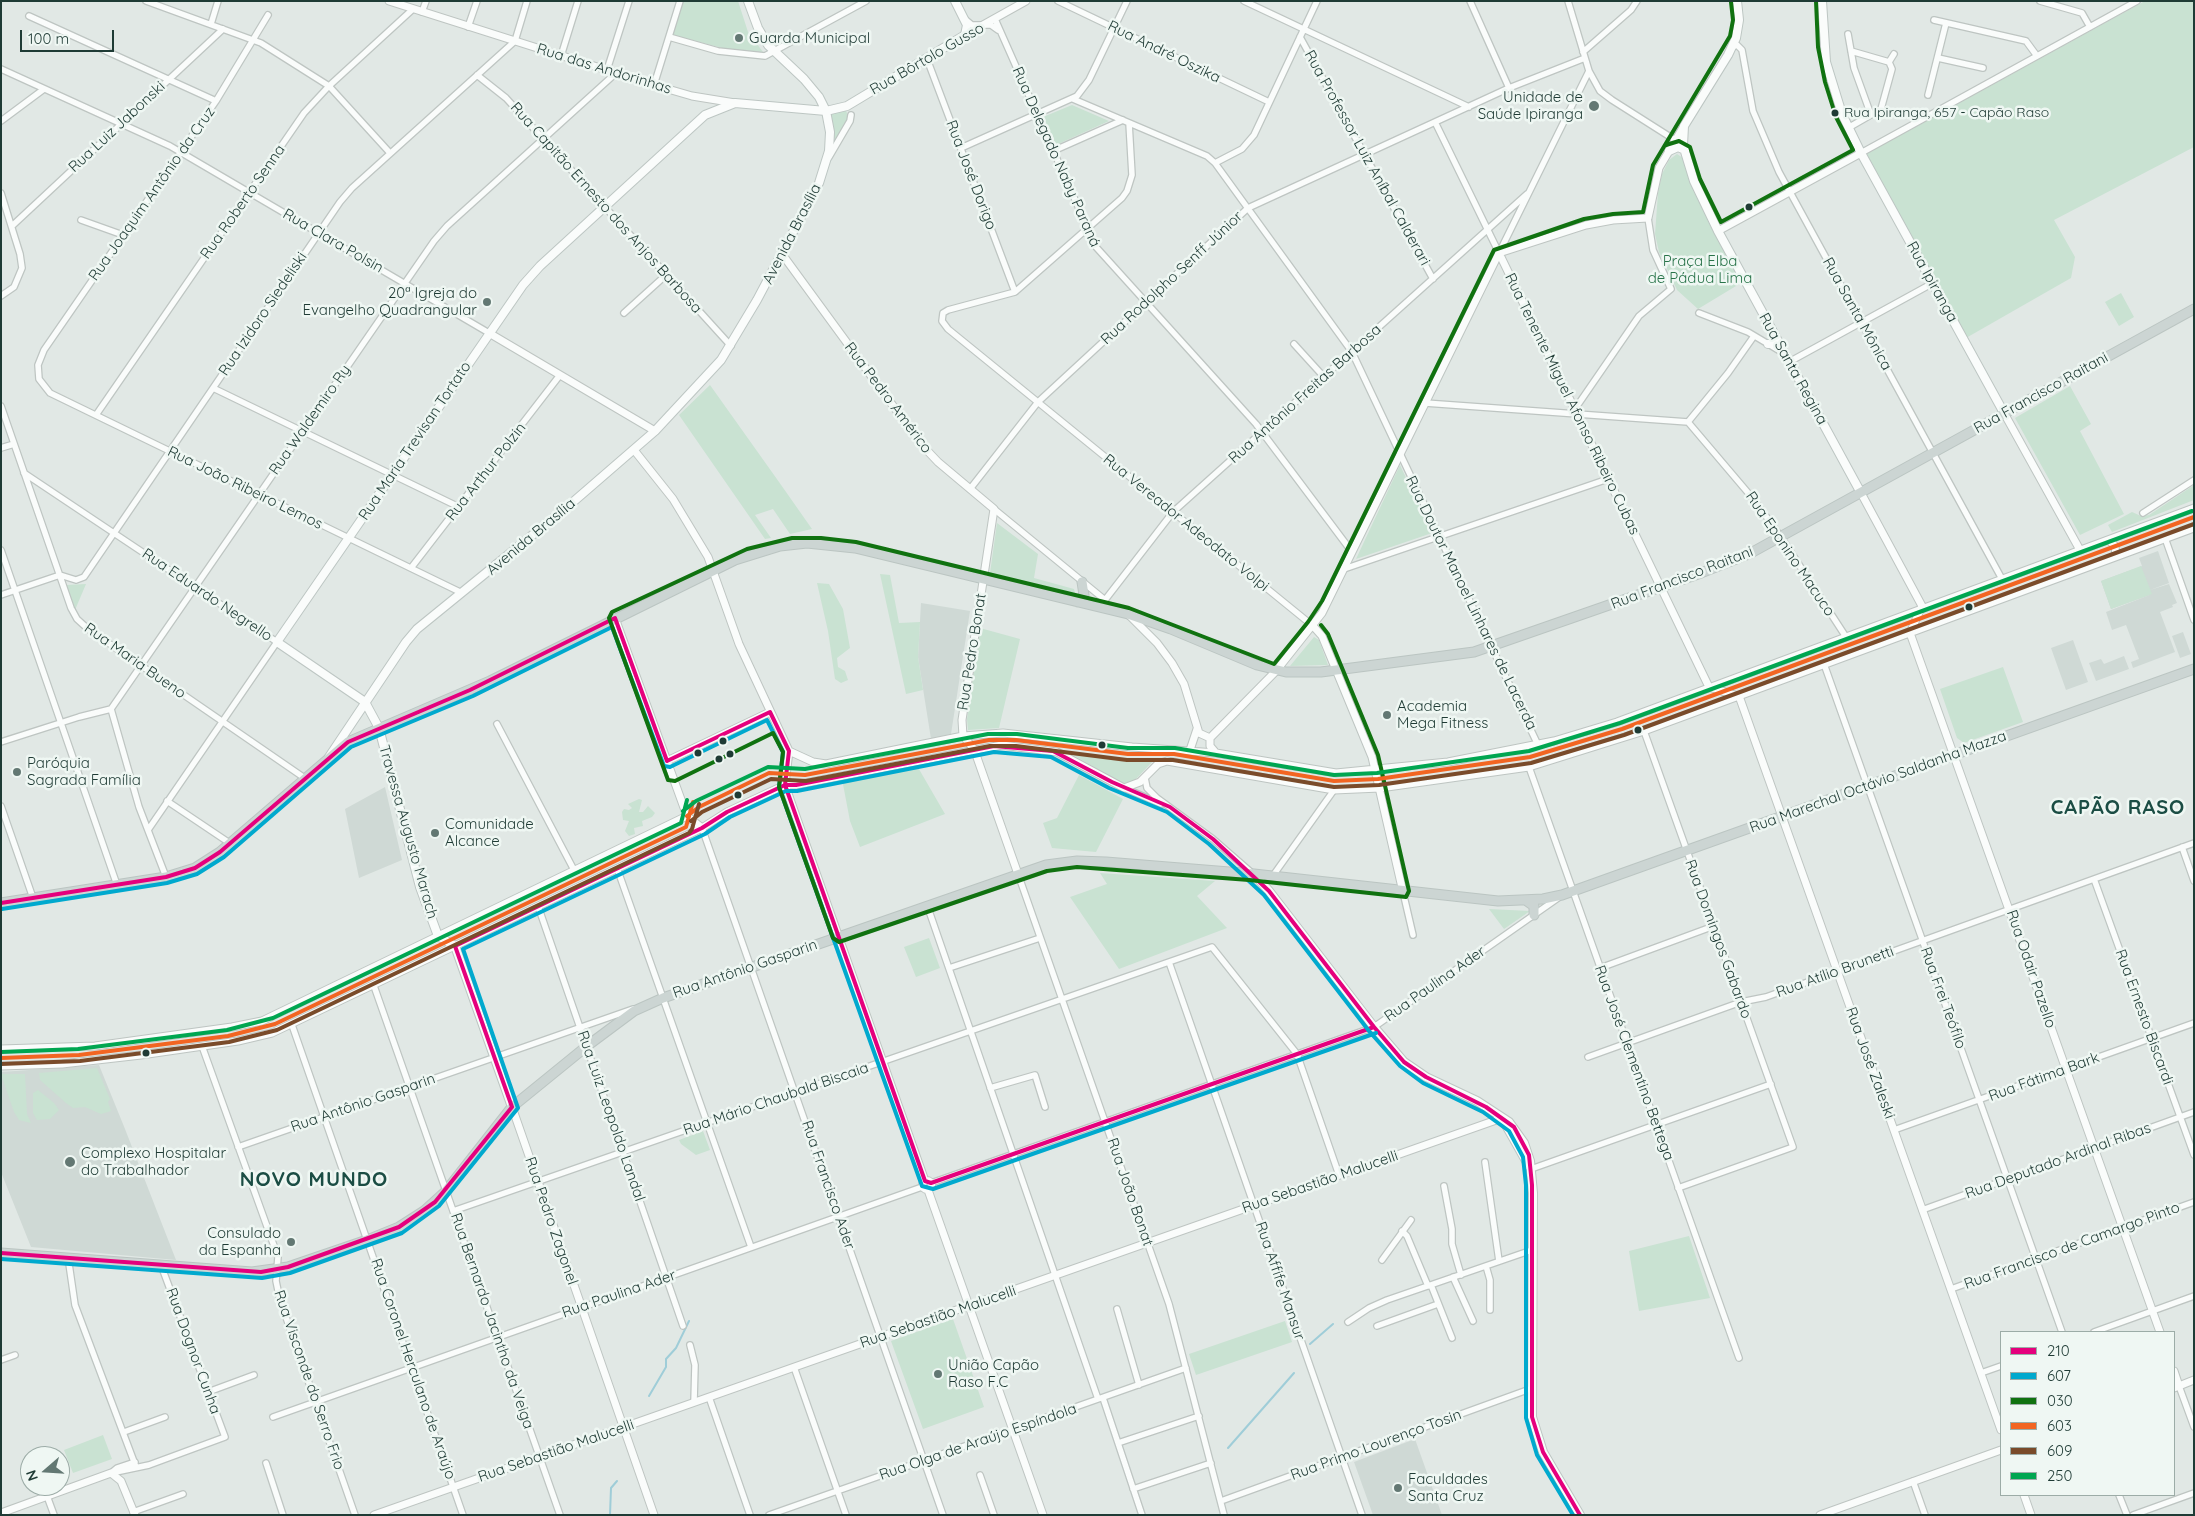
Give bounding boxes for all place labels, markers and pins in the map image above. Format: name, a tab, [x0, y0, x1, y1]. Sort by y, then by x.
place label: Guarda Municipal	[749, 29, 870, 47]
marker: Guarda Municipal	[733, 32, 745, 44]
place label: Unidade de Saúde Ipiranga	[1478, 88, 1583, 123]
marker: Unidade de Saúde Ipiranga	[1587, 99, 1601, 113]
place label: Rua Ipiranga, 657 - Capão Raso	[1844, 105, 2049, 121]
marker: Rua Ipiranga, 657 - Capão Raso	[1830, 108, 1840, 118]
unlabelled marker	[1744, 202, 1754, 212]
place label: 20ª Igreja do Evangelho Quadrangular	[303, 284, 477, 319]
marker: 20ª Igreja do Evangelho Quadrangular	[481, 296, 493, 308]
unlabelled marker	[1964, 602, 1974, 612]
place label: Academia Mega Fitness	[1397, 697, 1488, 732]
marker: Academia Mega Fitness	[1381, 709, 1393, 721]
unlabelled marker	[1633, 725, 1643, 735]
unlabelled marker	[718, 736, 728, 746]
unlabelled marker	[1097, 740, 1107, 750]
unlabelled marker	[693, 748, 703, 758]
unlabelled marker	[725, 749, 735, 759]
place label: Paróquia Sagrada Família	[27, 754, 141, 789]
unlabelled marker	[714, 754, 724, 764]
marker: Paróquia Sagrada Família	[11, 766, 23, 778]
unlabelled marker	[733, 790, 743, 800]
place label: Comunidade Alcance	[445, 815, 534, 850]
marker: Comunidade Alcance	[429, 827, 441, 839]
unlabelled marker	[141, 1048, 151, 1058]
place label: Complexo Hospitalar do Trabalhador	[81, 1144, 226, 1179]
marker: Complexo Hospitalar do Trabalhador	[63, 1155, 77, 1169]
place label: Consulado da Espanha	[199, 1224, 281, 1259]
marker: Consulado da Espanha	[285, 1236, 297, 1248]
place label: União Capão Raso F.C	[948, 1356, 1039, 1391]
marker: União Capão Raso F.C	[932, 1368, 944, 1380]
place label: Faculdades Santa Cruz	[1408, 1470, 1488, 1505]
marker: Faculdades Santa Cruz	[1392, 1482, 1404, 1494]

